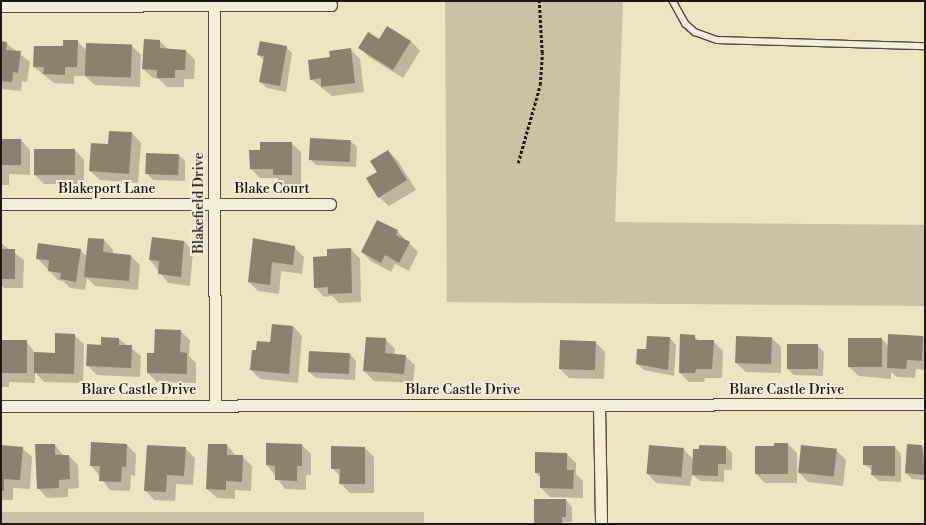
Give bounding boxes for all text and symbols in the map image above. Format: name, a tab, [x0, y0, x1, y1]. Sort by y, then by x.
street label: Blakefield Drive	[191, 152, 207, 254]
street label: Blakeport Lane	[58, 181, 156, 197]
street label: Blake Court	[234, 181, 310, 197]
street label: Blare Castle Drive	[82, 382, 196, 398]
street label: Blare Castle Drive	[406, 382, 520, 398]
street label: Blare Castle Drive	[730, 382, 844, 398]

